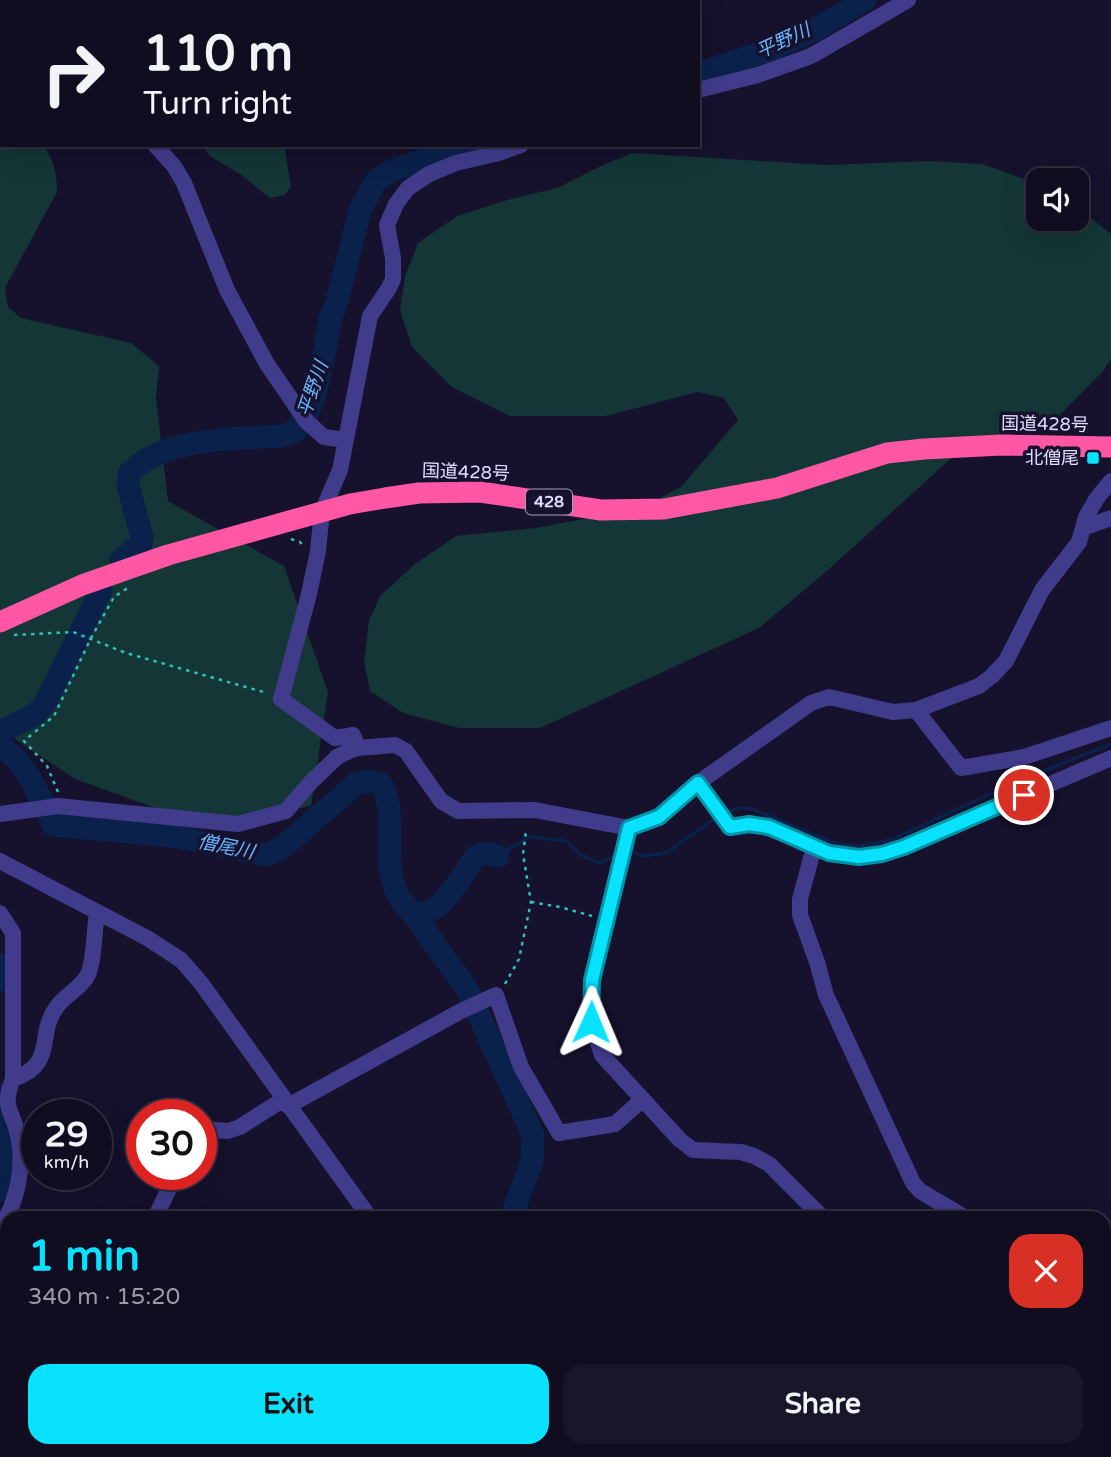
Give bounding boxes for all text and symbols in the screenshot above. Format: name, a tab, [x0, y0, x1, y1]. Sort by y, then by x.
water label: 平野川	[753, 18, 815, 63]
text: 110 m	[143, 25, 293, 84]
icon: right	[28, 28, 119, 119]
text: Turn right	[143, 85, 292, 123]
map controls	[1026, 168, 1089, 231]
button: sound	[1026, 168, 1089, 231]
water label: 平野川	[293, 357, 333, 420]
street label: 国道428号	[1001, 412, 1089, 436]
place label: 北僧尾	[1025, 447, 1079, 469]
marker: 北僧尾	[1085, 450, 1101, 466]
street label: 国道428号	[422, 459, 510, 485]
road number: 428	[526, 489, 572, 514]
pin	[994, 765, 1054, 825]
icon: arrive	[1005, 776, 1043, 814]
water label: 僧尾川	[196, 830, 258, 864]
position arrow	[554, 985, 628, 1059]
speed limit sign: 30	[126, 1099, 217, 1190]
text: 29	[45, 1114, 88, 1156]
text: km/h	[44, 1151, 89, 1173]
text: 1 min	[28, 1231, 140, 1282]
button: close	[1009, 1234, 1083, 1308]
text: 340 m · 15:20	[28, 1283, 180, 1311]
button: Exit	[28, 1364, 549, 1444]
button: Share	[563, 1364, 1083, 1444]

